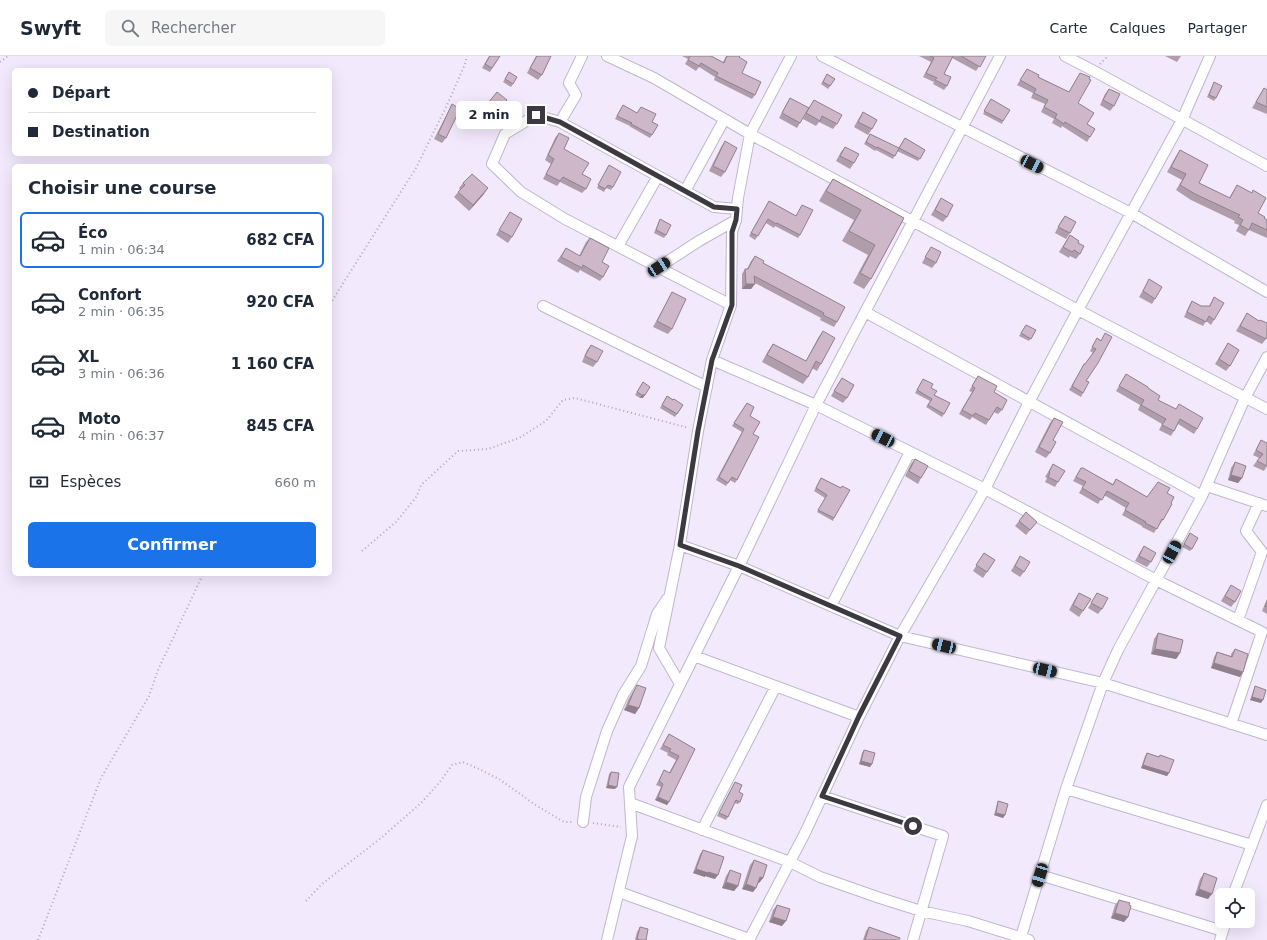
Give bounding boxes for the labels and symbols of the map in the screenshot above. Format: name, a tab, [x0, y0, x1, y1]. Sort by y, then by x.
callout: 2 min	[456, 101, 522, 129]
route end	[527, 106, 545, 124]
car	[1019, 153, 1045, 175]
car	[646, 255, 672, 279]
car	[870, 427, 896, 449]
car	[1161, 539, 1183, 565]
car	[931, 637, 957, 655]
car	[1032, 661, 1058, 679]
route start	[904, 817, 922, 835]
car	[1031, 862, 1049, 888]

